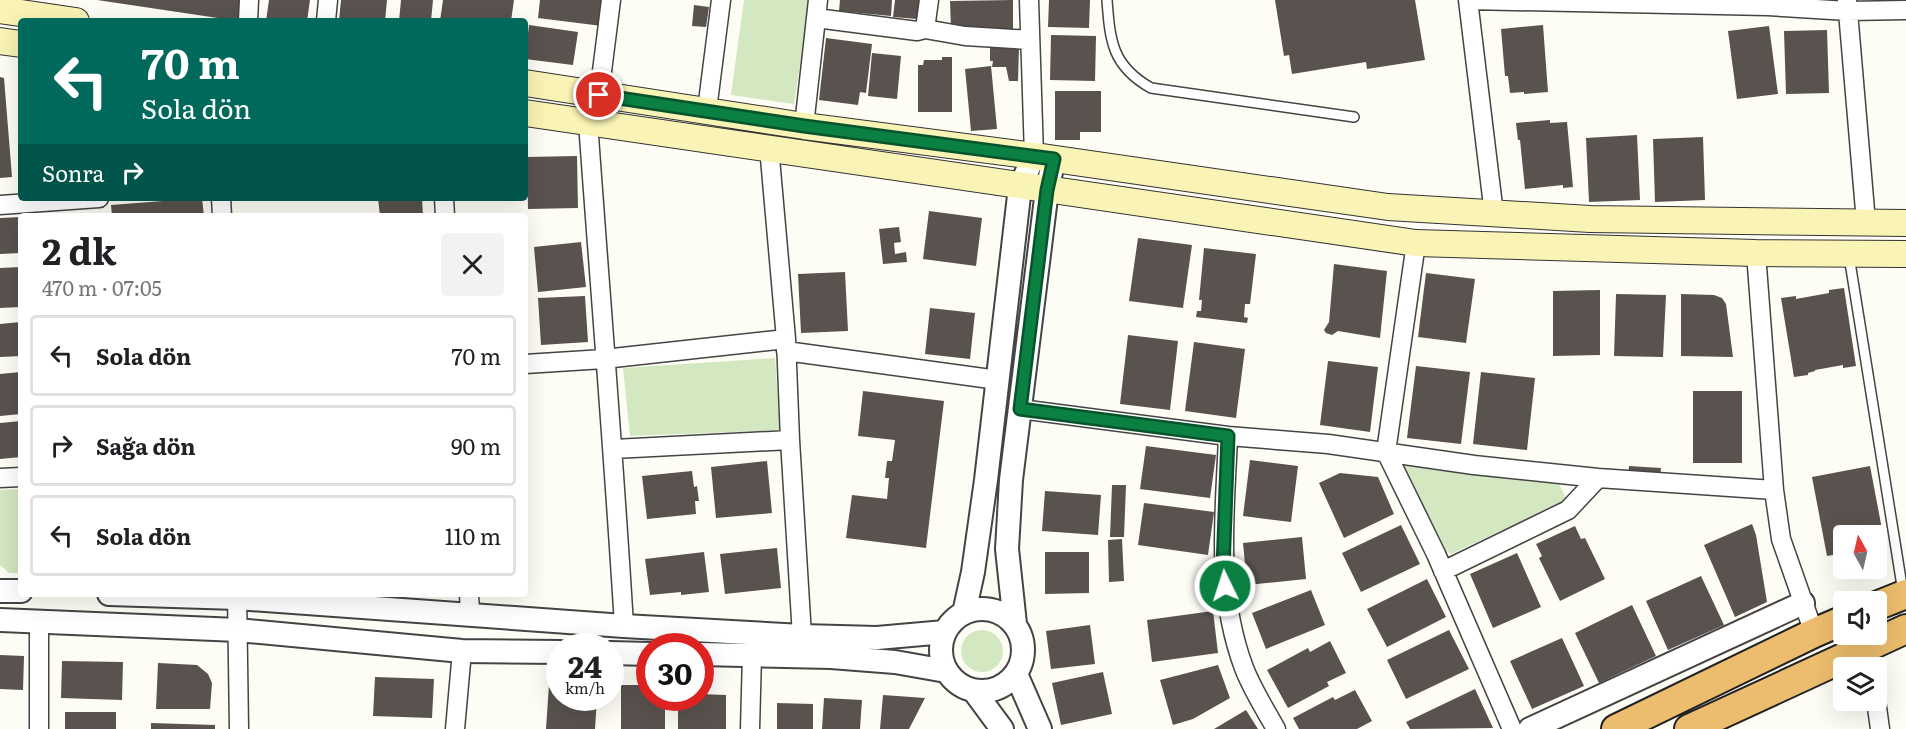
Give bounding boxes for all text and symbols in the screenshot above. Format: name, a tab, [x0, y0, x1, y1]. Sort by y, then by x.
text: 70 m	[141, 30, 240, 92]
icon: left	[42, 42, 120, 120]
pin	[573, 69, 624, 120]
icon: arrive	[582, 78, 615, 111]
text: Sola dön	[141, 87, 251, 127]
text: Sonra	[42, 156, 104, 189]
icon: right	[116, 156, 149, 189]
text: 2 dk	[42, 223, 116, 276]
button: close	[441, 233, 504, 296]
text: 470 m · 07:05	[42, 272, 162, 302]
icon: left	[45, 339, 78, 372]
text: Sola dön	[96, 339, 191, 372]
text: 70 m	[451, 339, 501, 372]
icon: right	[45, 429, 78, 462]
text: Sağa dön	[96, 429, 196, 462]
text: 90 m	[451, 429, 501, 462]
icon: left	[45, 519, 78, 552]
text: Sola dön	[96, 519, 191, 552]
text: 110 m	[445, 519, 501, 552]
north arrow	[1833, 525, 1887, 579]
map controls	[1833, 525, 1887, 711]
position arrow	[1193, 554, 1257, 618]
button: sound	[1833, 591, 1887, 645]
speed limit sign: 30	[636, 633, 714, 711]
text: 24	[568, 643, 602, 687]
button: layers	[1833, 657, 1887, 711]
text: km/h	[565, 676, 605, 699]

